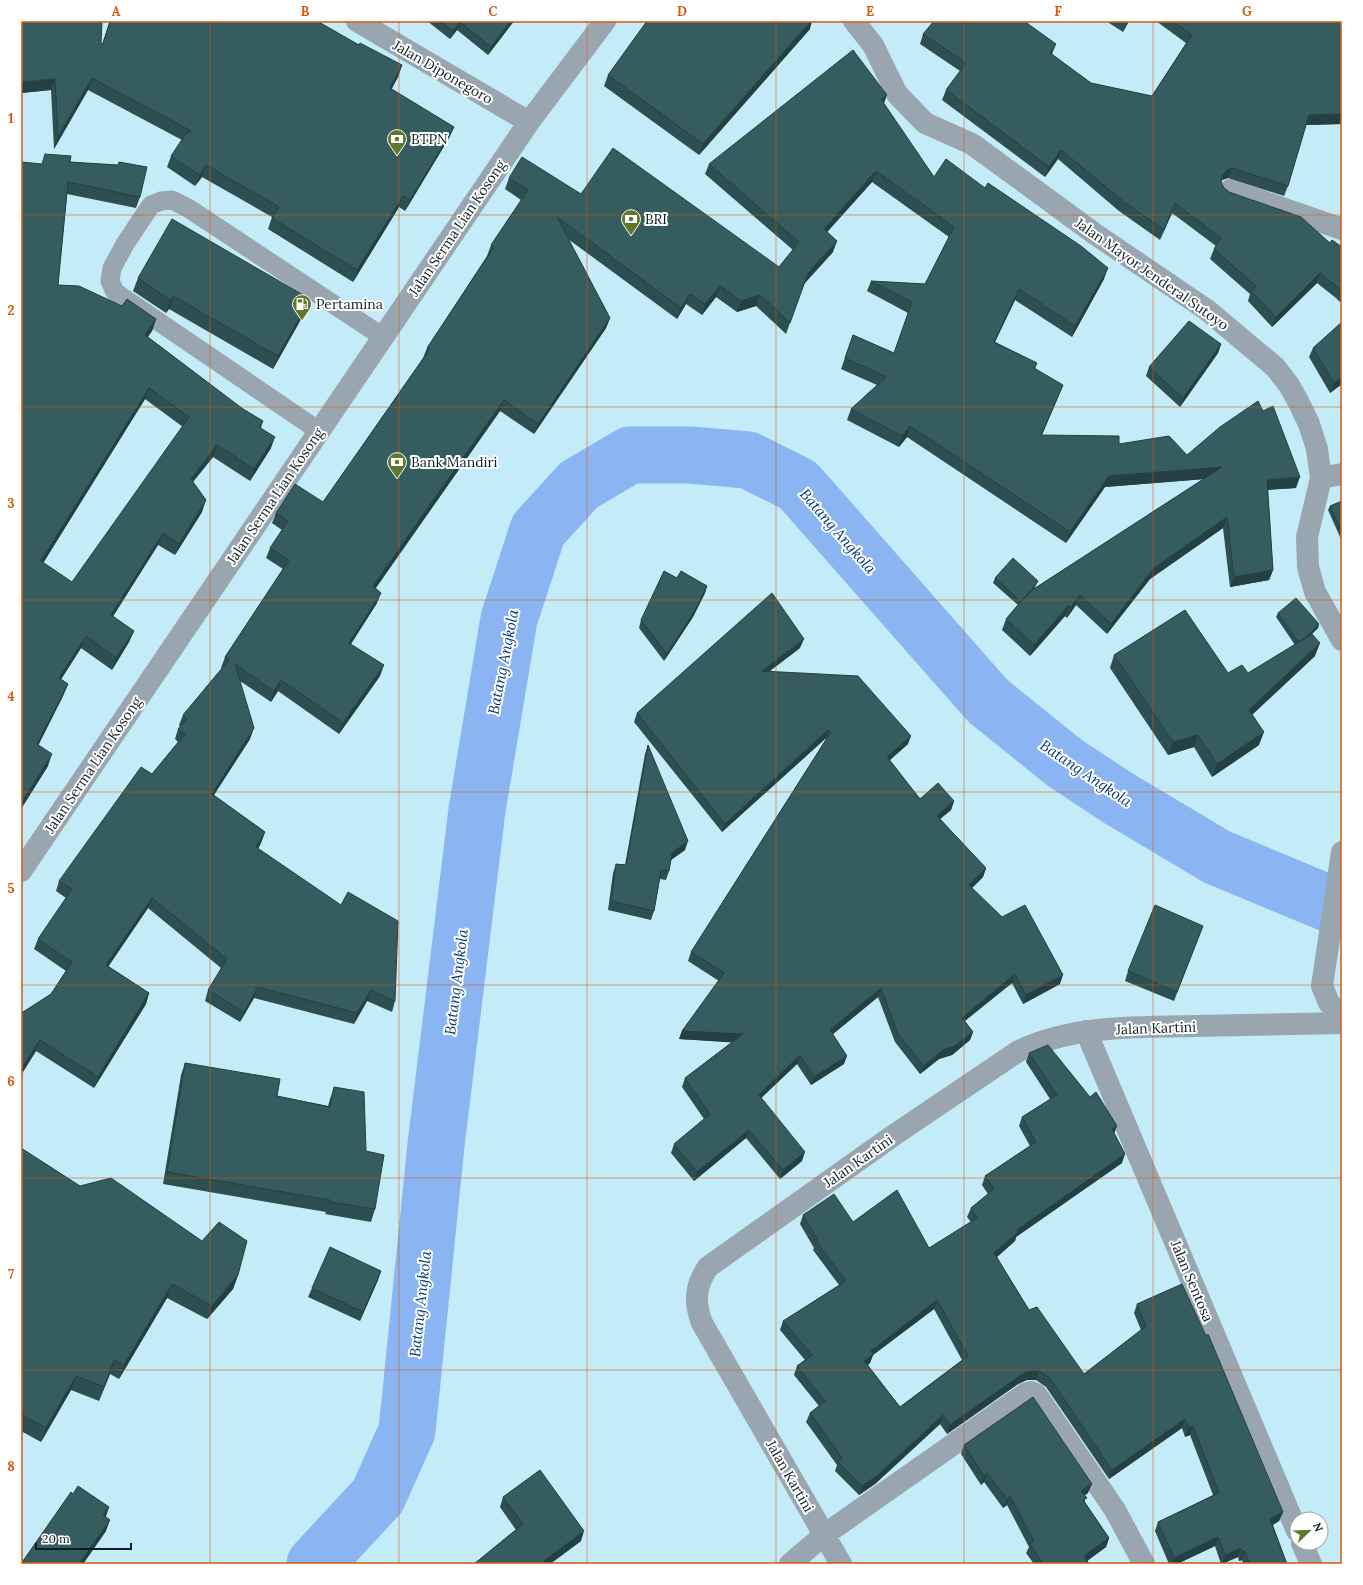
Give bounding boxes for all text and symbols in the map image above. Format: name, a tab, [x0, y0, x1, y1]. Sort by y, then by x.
text: A	[112, 3, 121, 20]
text: B	[301, 3, 310, 20]
text: C	[489, 3, 498, 20]
text: D	[677, 3, 687, 20]
text: E	[866, 3, 874, 20]
text: F	[1054, 3, 1062, 20]
text: G	[1242, 3, 1252, 20]
street label: Jalan Diponegoro	[389, 36, 496, 108]
text: 1	[8, 110, 14, 127]
bank icon: BTPN	[386, 128, 408, 156]
place label: BTPN	[411, 130, 448, 148]
street label: Jalan Serma Lian Kosong	[404, 156, 509, 300]
bank icon: BRI	[620, 208, 642, 236]
place label: BRI	[645, 210, 667, 228]
street label: Jalan Mayor Jenderal Sutoyo	[1071, 213, 1232, 334]
fuel station icon: Pertamina	[291, 293, 313, 321]
place label: Pertamina	[316, 295, 383, 313]
text: 2	[8, 302, 15, 319]
street label: Jalan Serma Lian Kosong	[222, 424, 327, 568]
bank icon: Bank Mandiri	[386, 451, 408, 479]
place label: Bank Mandiri	[411, 453, 498, 471]
water label: Batang Angkola	[796, 485, 881, 578]
text: 3	[7, 495, 15, 512]
water label: Batang Angkola	[484, 607, 523, 716]
text: 4	[7, 688, 15, 705]
street label: Jalan Serma Lian Kosong	[40, 693, 145, 837]
water label: Batang Angkola	[1037, 735, 1136, 811]
text: 5	[7, 880, 15, 897]
water label: Batang Angkola	[440, 927, 472, 1036]
street label: Jalan Kartini	[1115, 1018, 1196, 1038]
text: 6	[7, 1073, 15, 1090]
street label: Jalan Kartini	[819, 1131, 896, 1192]
street label: Jalan Sentosa	[1166, 1237, 1217, 1324]
water label: Batang Angkola	[405, 1249, 435, 1358]
text: 7	[8, 1266, 14, 1283]
street label: Jalan Kartini	[762, 1436, 818, 1515]
text: 8	[7, 1458, 15, 1475]
north arrow	[1289, 1511, 1329, 1551]
text: N	[1310, 1520, 1327, 1534]
scale bar	[36, 1525, 131, 1551]
text: 20 m	[42, 1531, 70, 1546]

